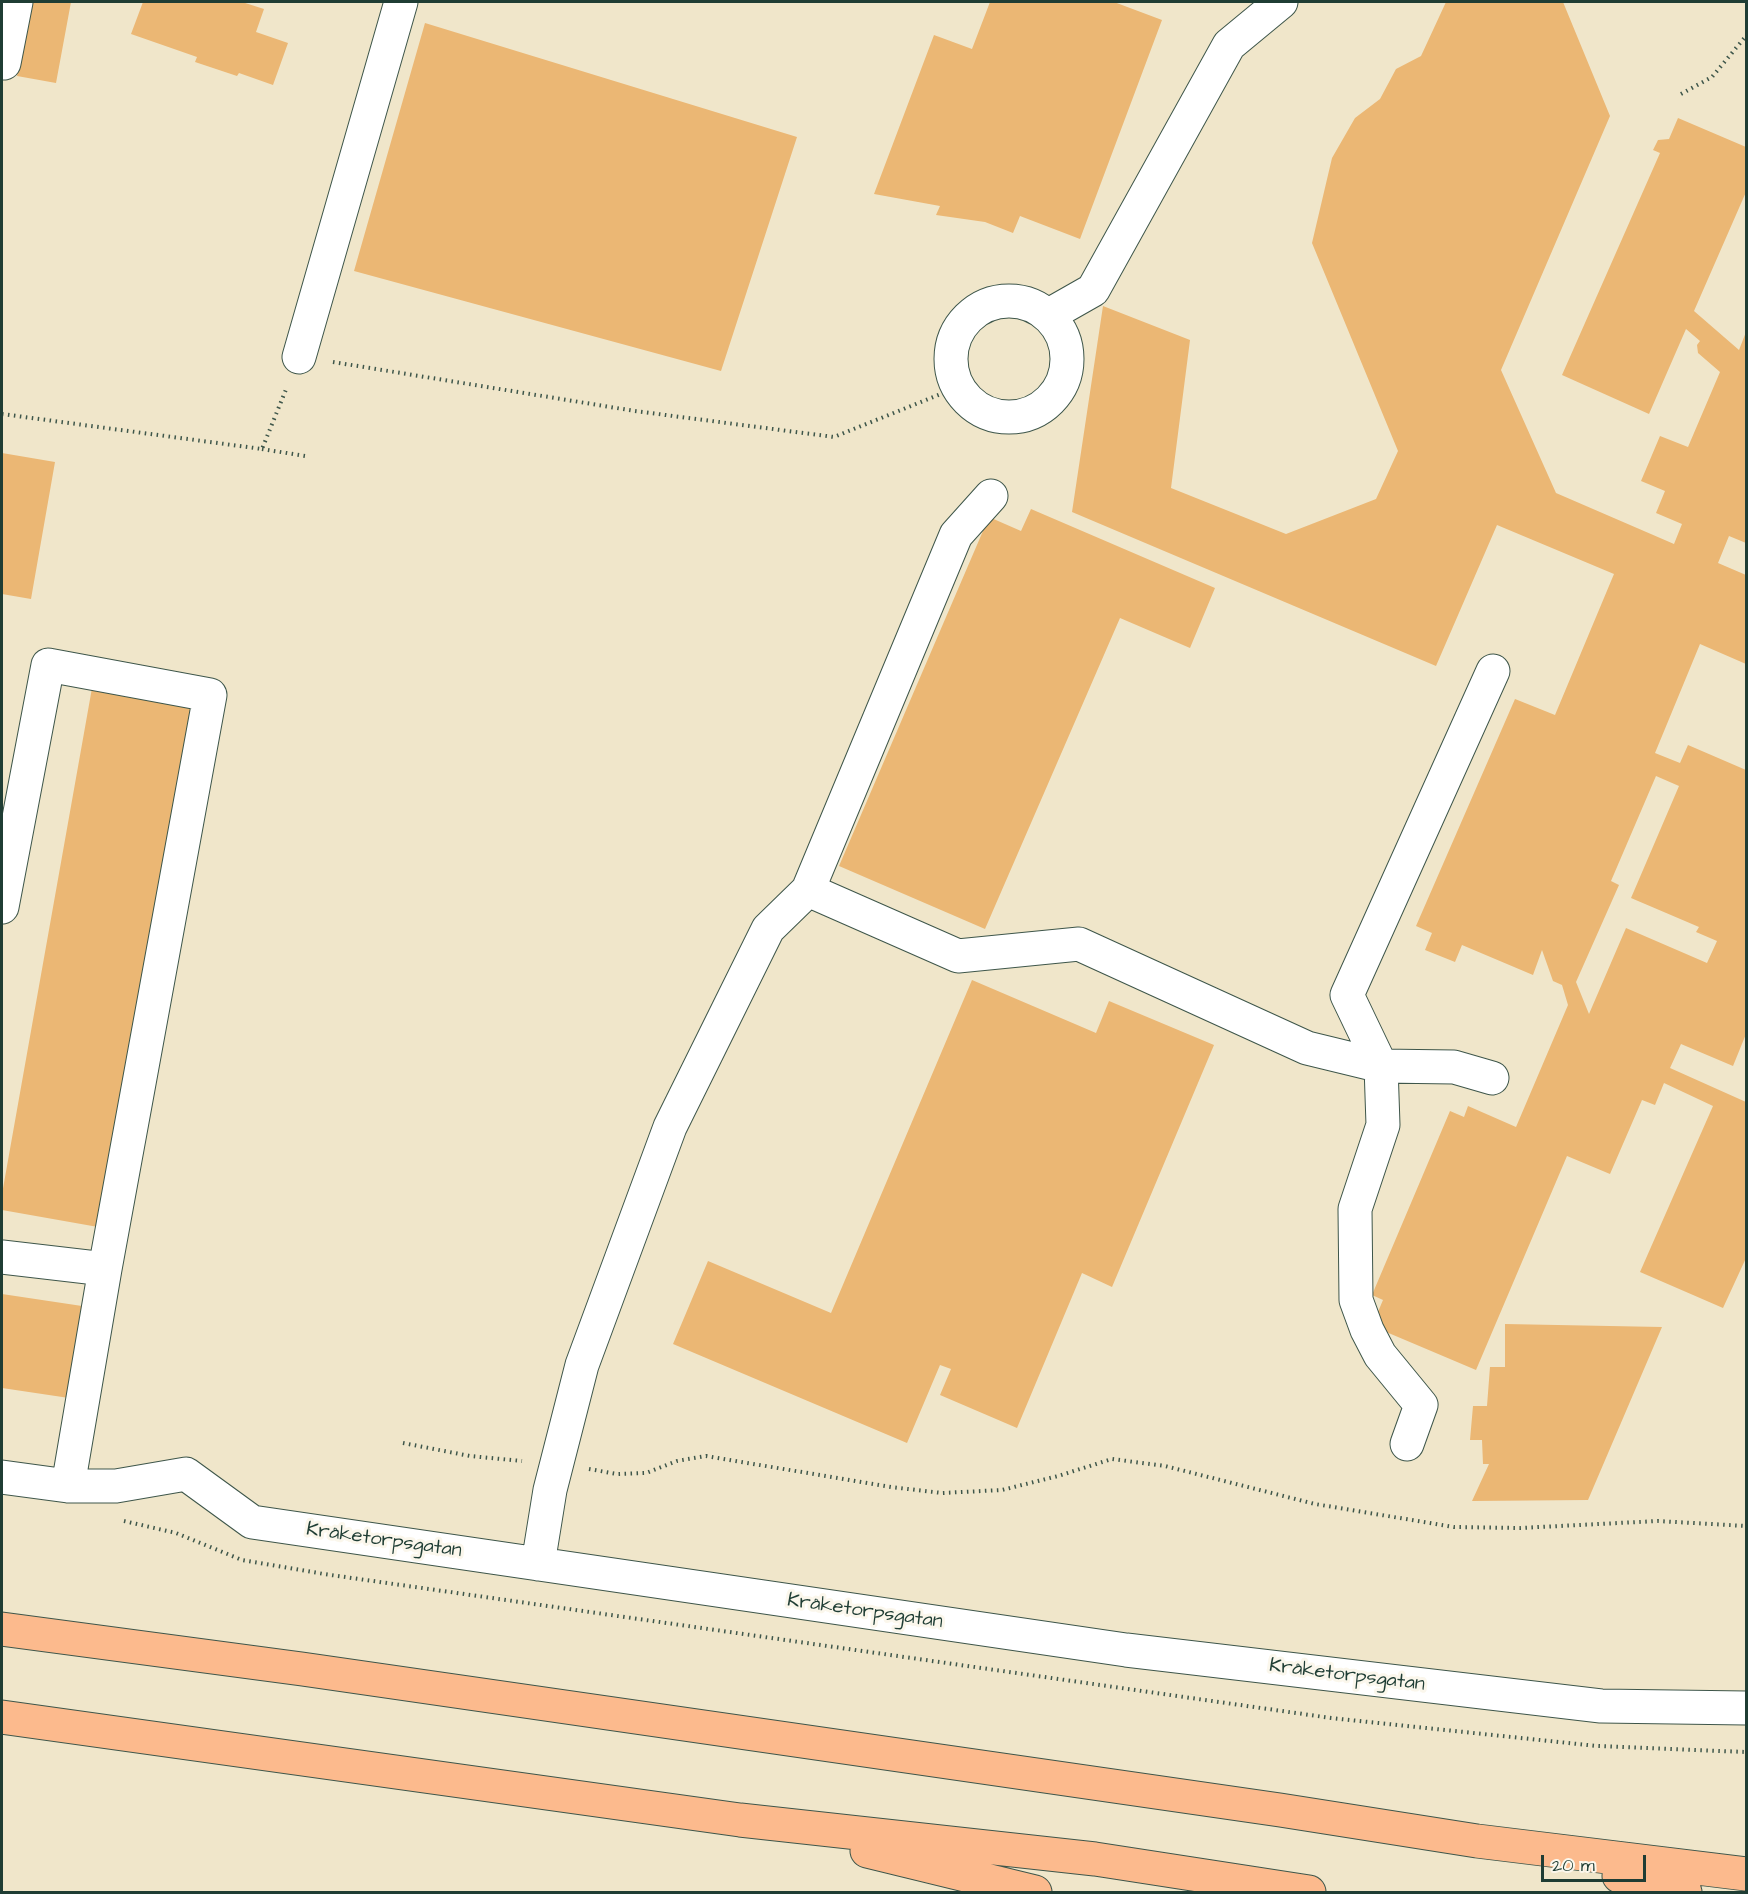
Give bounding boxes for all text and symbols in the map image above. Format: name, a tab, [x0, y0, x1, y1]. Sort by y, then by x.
street label: Kråketorpsgatan	[305, 1518, 463, 1564]
street label: Kråketorpsgatan	[786, 1589, 944, 1635]
street label: Kråketorpsgatan	[1268, 1655, 1426, 1697]
scale bar	[1544, 1843, 1649, 1881]
text: 20 m	[1552, 1853, 1595, 1878]

